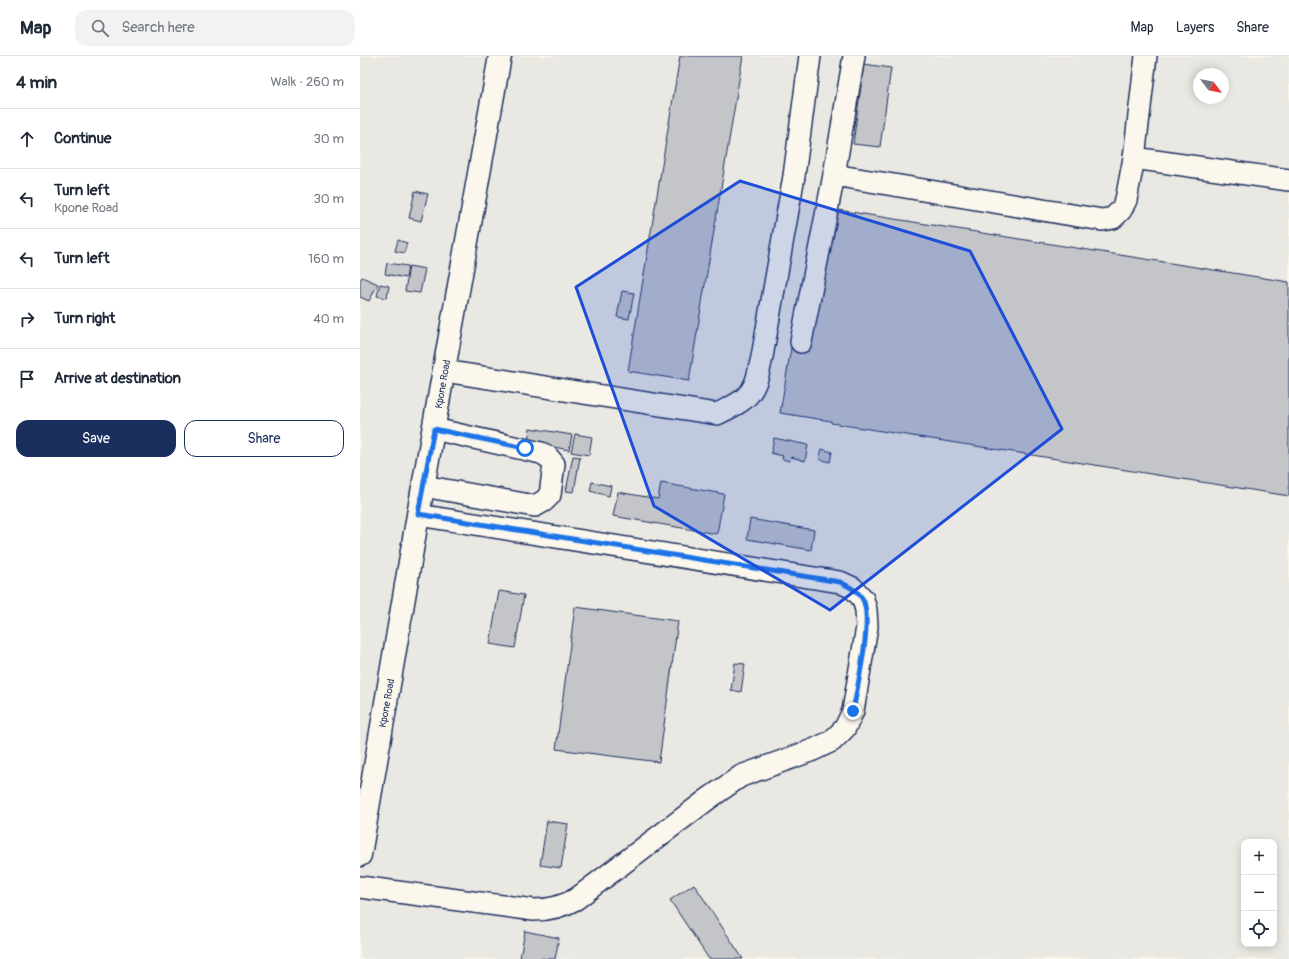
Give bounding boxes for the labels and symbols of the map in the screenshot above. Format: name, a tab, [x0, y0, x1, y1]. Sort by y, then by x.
north arrow	[1193, 68, 1229, 104]
street label: Kpone Road	[433, 359, 453, 410]
route start	[516, 439, 534, 457]
street label: Kpone Road	[377, 678, 397, 729]
route end	[844, 702, 862, 720]

